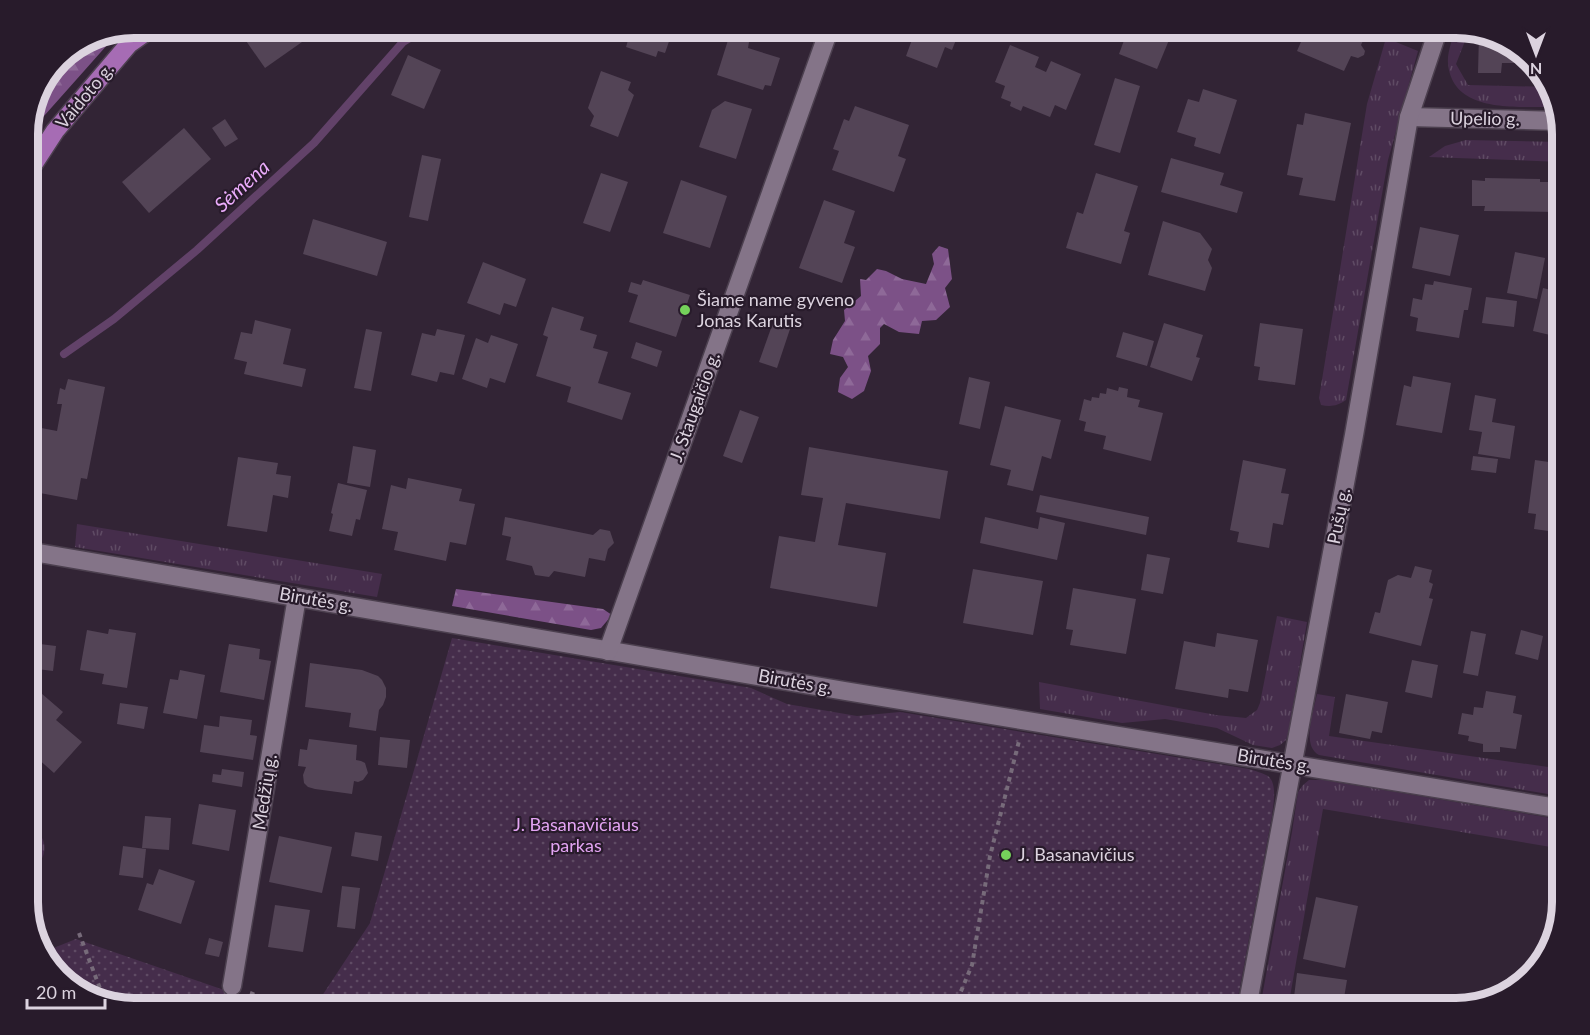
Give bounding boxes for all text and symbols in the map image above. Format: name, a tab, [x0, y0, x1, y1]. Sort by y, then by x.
north arrow	[1506, 24, 1566, 84]
street label: Vaidoto g.	[50, 58, 118, 133]
text: N	[1530, 60, 1542, 79]
street label: Upelio g.	[1450, 106, 1520, 130]
water label: Sėmena	[209, 154, 274, 216]
place label: Šiame name gyveno Jonas Karutis	[697, 288, 854, 331]
marker: Šiame name gyveno Jonas Karutis	[678, 303, 692, 317]
street label: J. Staugaičio g.	[664, 349, 724, 464]
street label: Pušų g.	[1322, 486, 1354, 546]
street label: Birutės g.	[278, 582, 355, 616]
street label: Birutės g.	[757, 664, 834, 698]
street label: Birutės g.	[1236, 743, 1313, 777]
street label: Medžių g.	[247, 752, 281, 831]
park label: J. Basanavičiaus parkas	[513, 813, 639, 856]
place label: J. Basanavičius	[1018, 843, 1135, 865]
marker: J. Basanavičius	[999, 848, 1013, 862]
scale bar	[27, 972, 105, 1010]
text: 20 m	[36, 981, 76, 1003]

